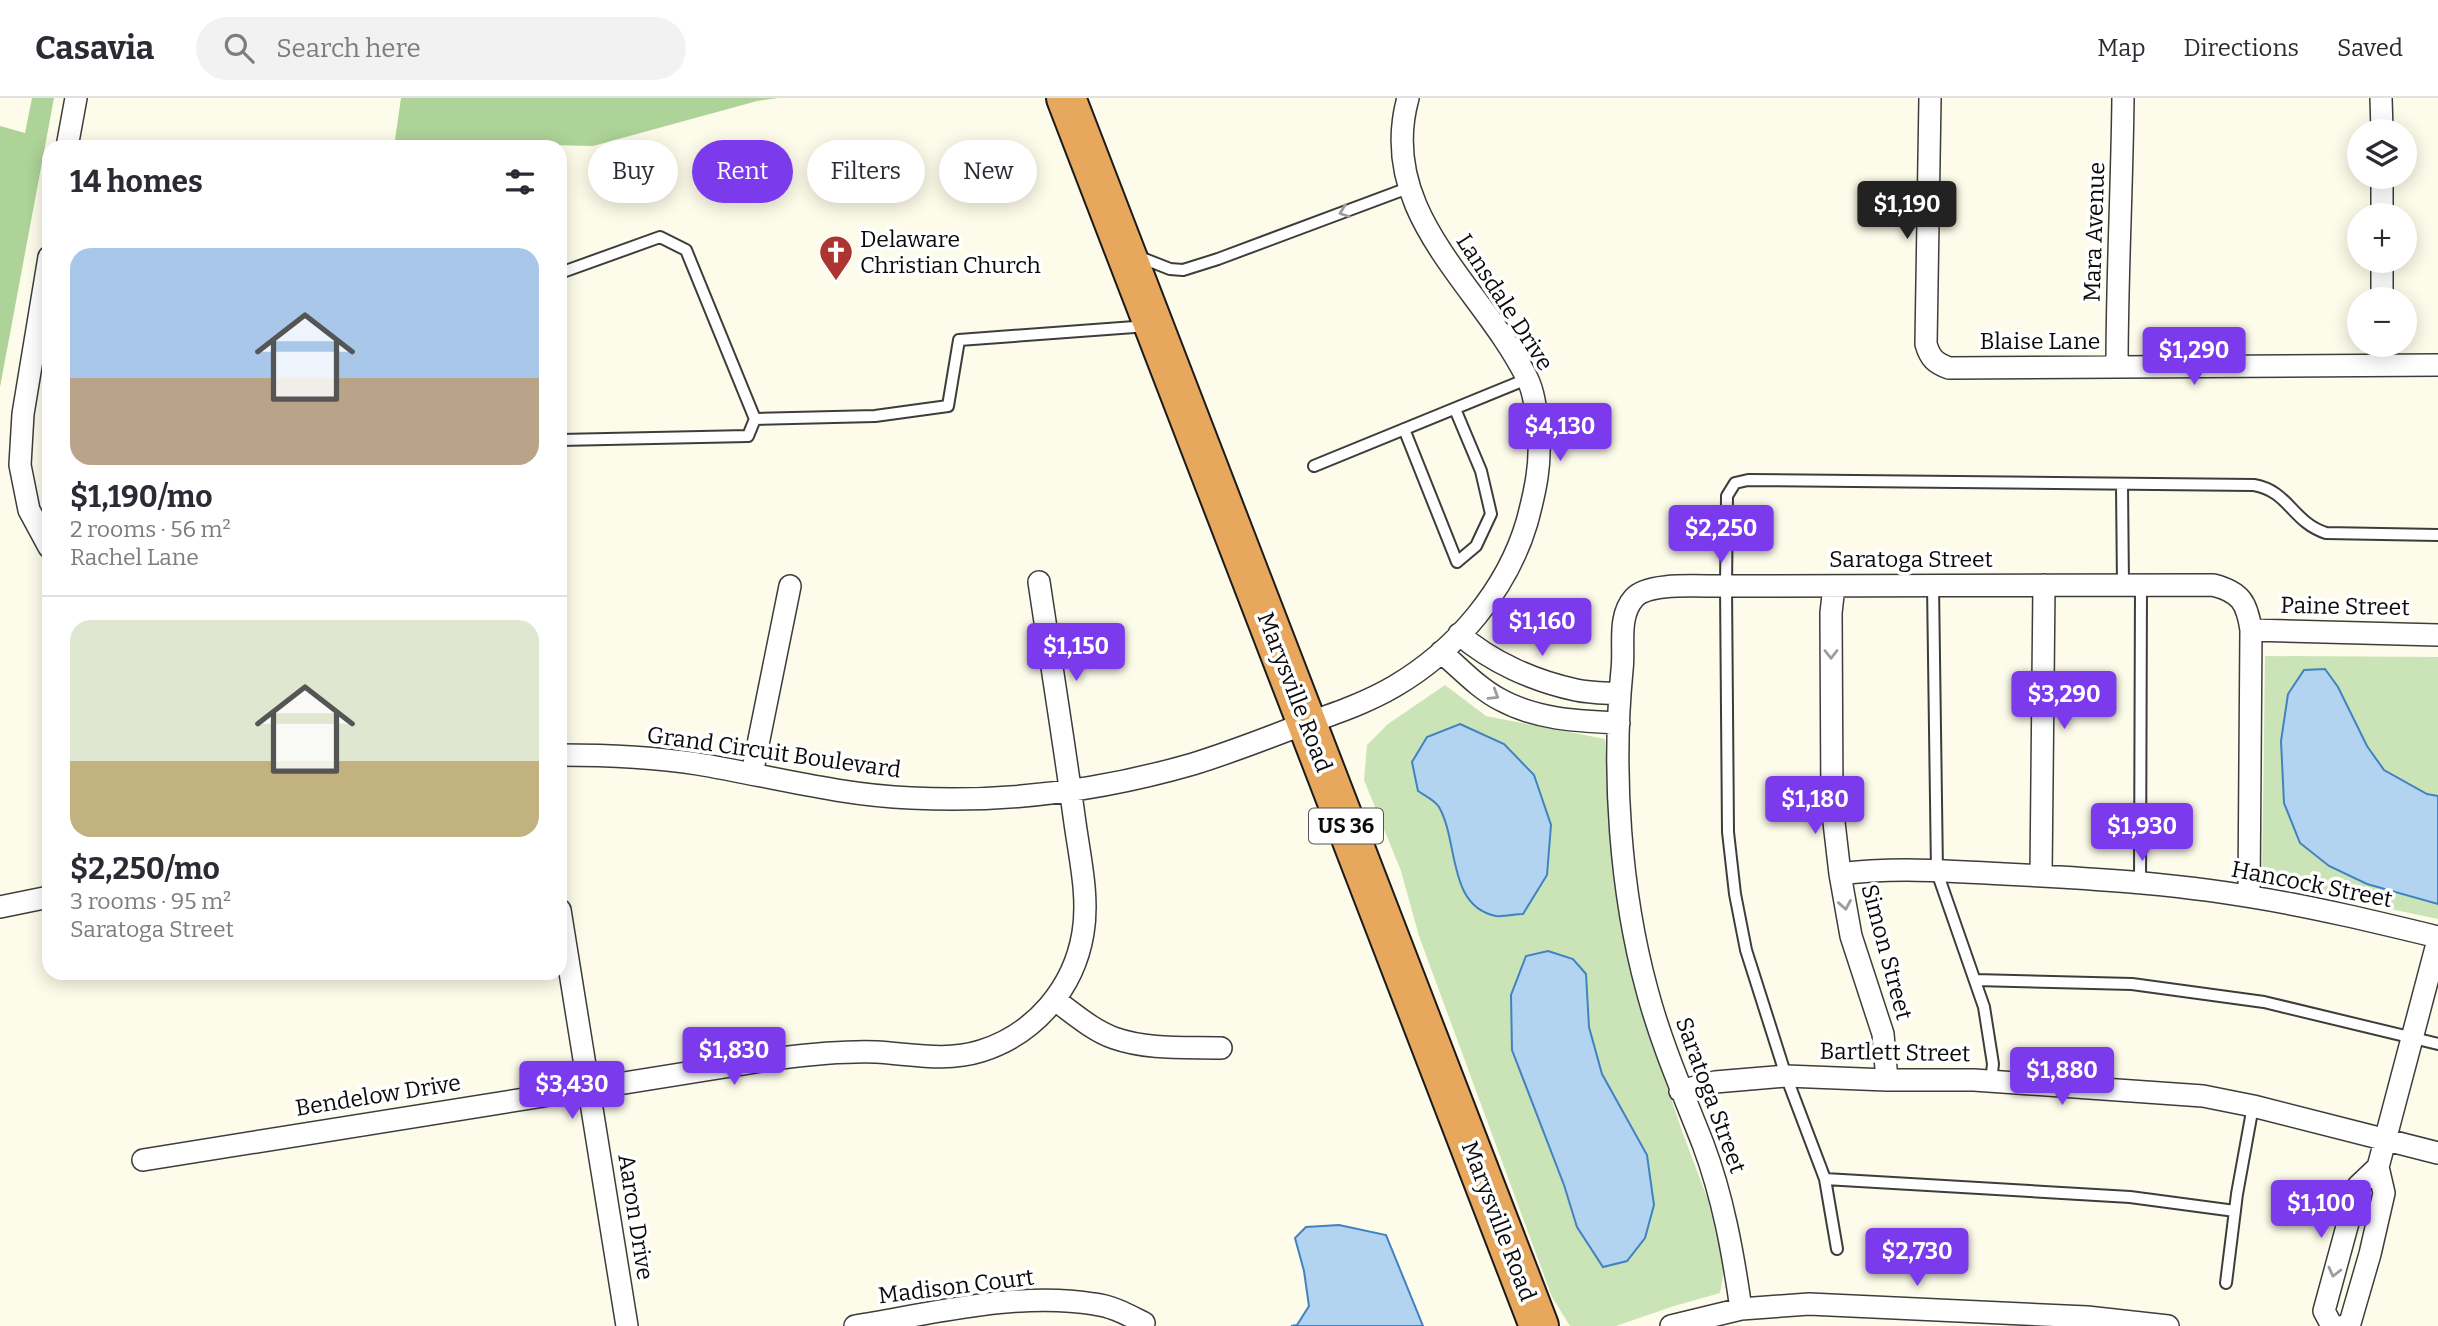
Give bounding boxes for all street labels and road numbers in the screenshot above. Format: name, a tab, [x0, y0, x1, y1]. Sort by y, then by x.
street label: Mara Avenue	[2078, 161, 2110, 303]
street label: Lansdale Drive	[1451, 229, 1559, 375]
street label: Blaise Lane	[1980, 327, 2100, 355]
street label: Saratoga Street	[1829, 545, 1993, 573]
street label: Paine Street	[2280, 591, 2410, 621]
street label: Marysville Road	[1252, 608, 1338, 776]
street label: Grand Circuit Boulevard	[645, 720, 903, 784]
road number: US 36	[1309, 808, 1383, 844]
street label: Hancock Street	[2229, 855, 2395, 913]
street label: Simon Street	[1855, 881, 1919, 1023]
street label: Saratoga Street	[1670, 1013, 1752, 1177]
street label: Bartlett Street	[1819, 1037, 1971, 1067]
street label: Bendelow Drive	[293, 1068, 463, 1122]
street label: Marysville Road	[1456, 1137, 1542, 1305]
street label: Aaron Drive	[612, 1152, 660, 1282]
street label: Madison Court	[877, 1263, 1035, 1309]

